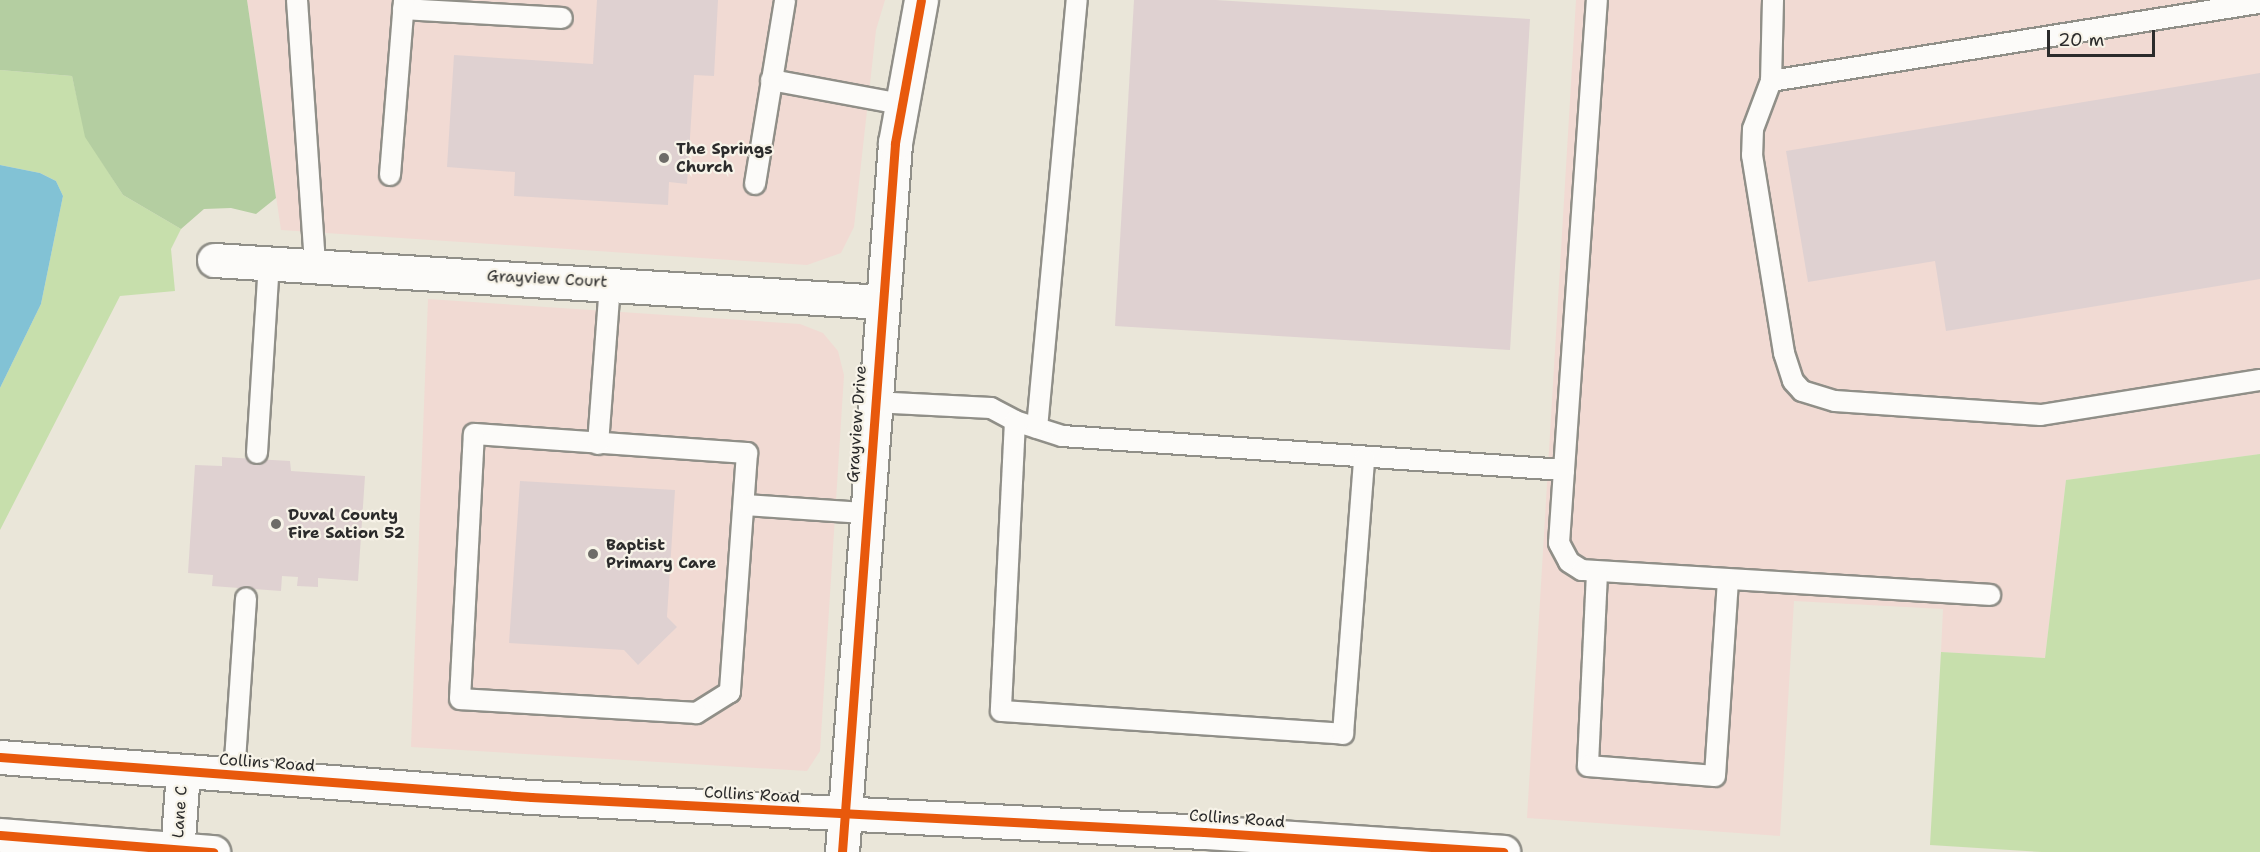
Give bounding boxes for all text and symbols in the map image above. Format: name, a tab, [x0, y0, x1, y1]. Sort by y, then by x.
scale bar	[2050, 18, 2158, 56]
text: 20 m	[2058, 28, 2104, 52]
place label: The Springs Church	[676, 139, 773, 177]
marker: The Springs Church	[657, 151, 671, 165]
street label: Grayview Court	[486, 266, 608, 292]
street label: Grayview Drive	[843, 365, 871, 483]
place label: Duval County Fire Sation 52	[288, 505, 405, 543]
marker: Duval County Fire Sation 52	[269, 517, 283, 531]
place label: Baptist Primary Care	[606, 535, 716, 573]
marker: Baptist Primary Care	[584, 545, 602, 563]
street label: Collins Road	[218, 750, 316, 776]
street label: Collins Road	[704, 783, 800, 807]
street label: Lane C	[169, 785, 191, 839]
street label: Collins Road	[1188, 806, 1286, 832]

